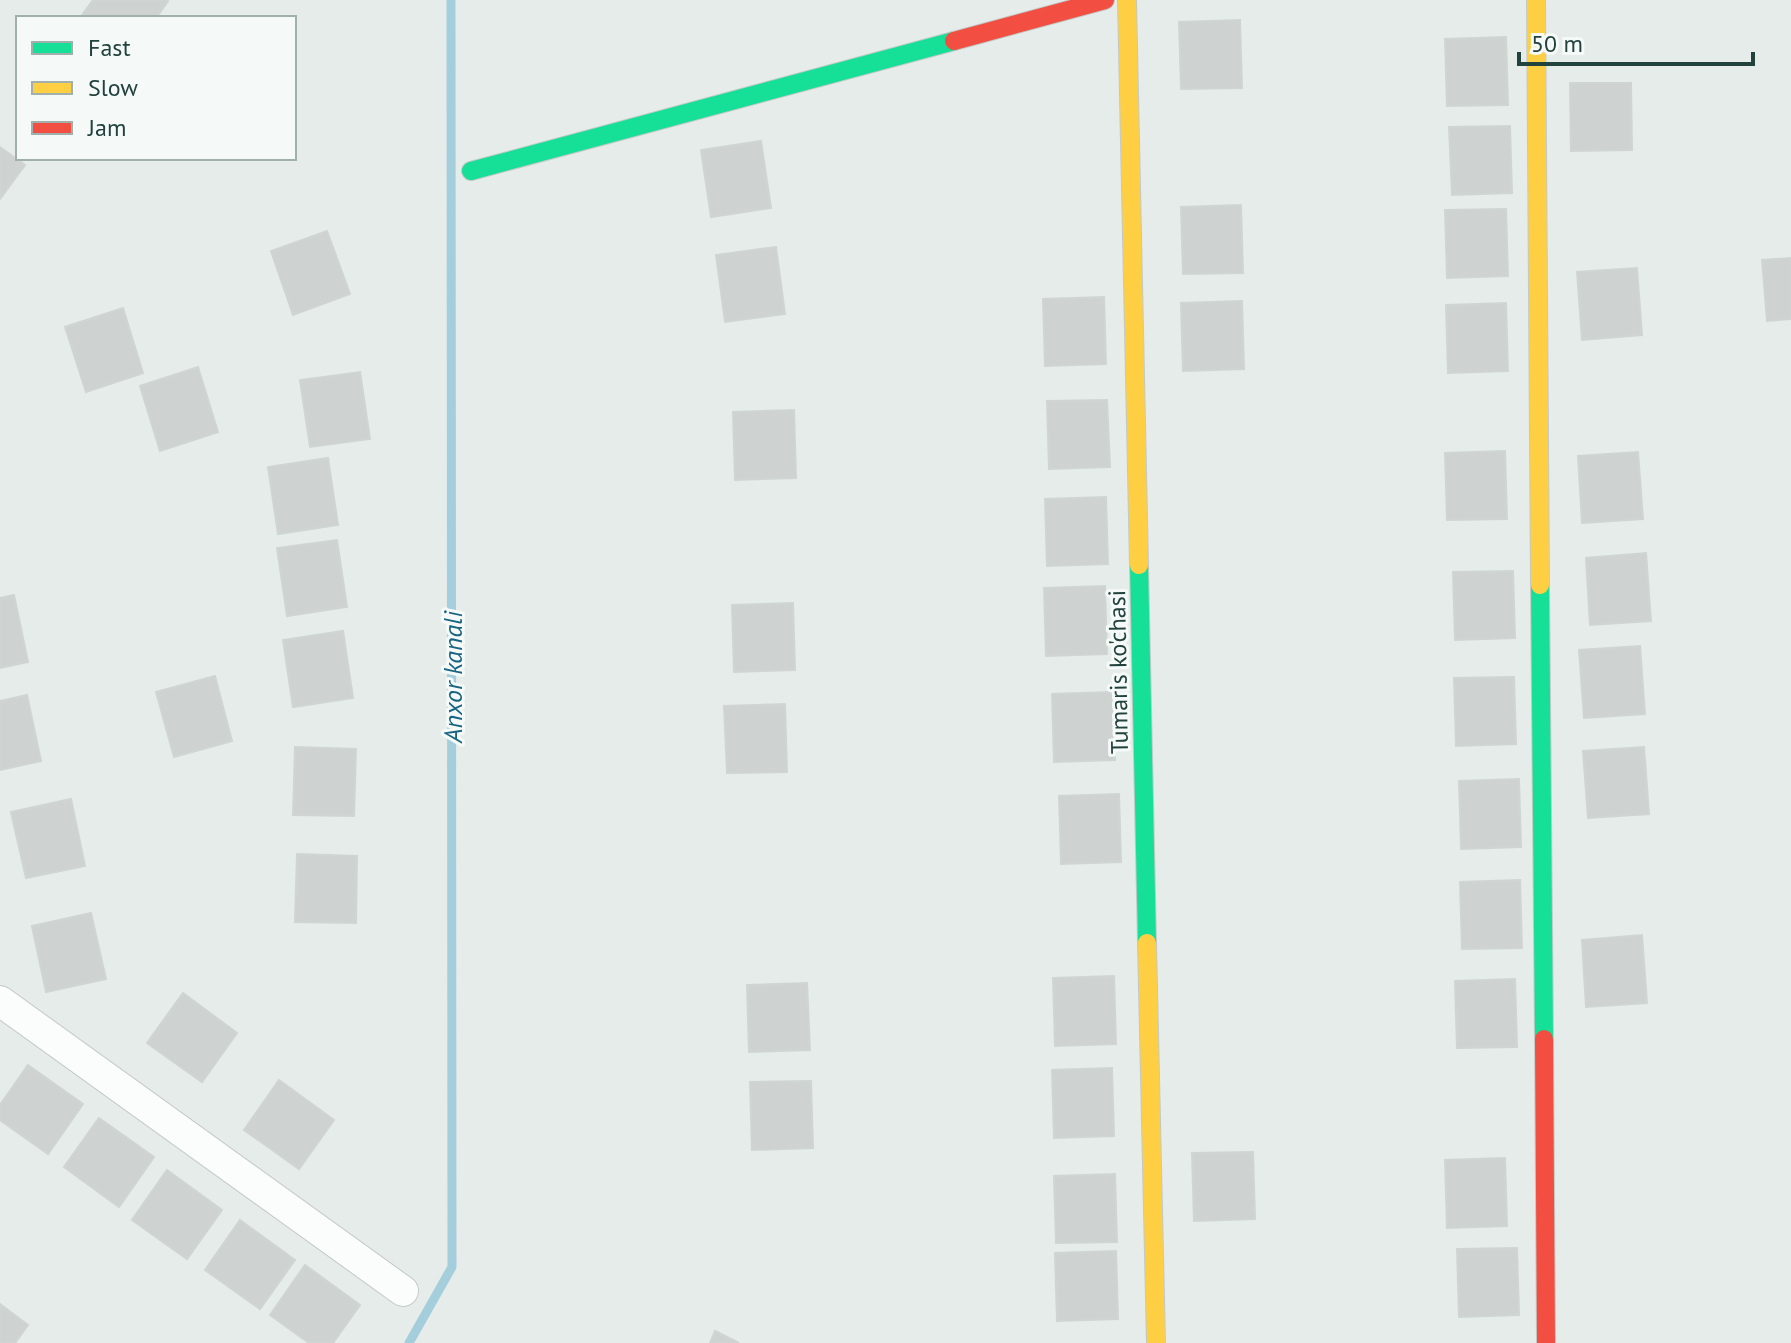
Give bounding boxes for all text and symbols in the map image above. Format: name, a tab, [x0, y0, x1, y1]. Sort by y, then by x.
legend	[16, 16, 296, 160]
scale bar	[1519, 16, 1753, 66]
text: 50 m	[1531, 28, 1583, 59]
text: Fast	[88, 32, 131, 63]
text: Slow	[88, 72, 138, 103]
text: Jam	[87, 112, 126, 143]
street label: Tumaris ko'chasi	[1101, 590, 1135, 754]
water label: Anxor kanali	[436, 610, 469, 744]

